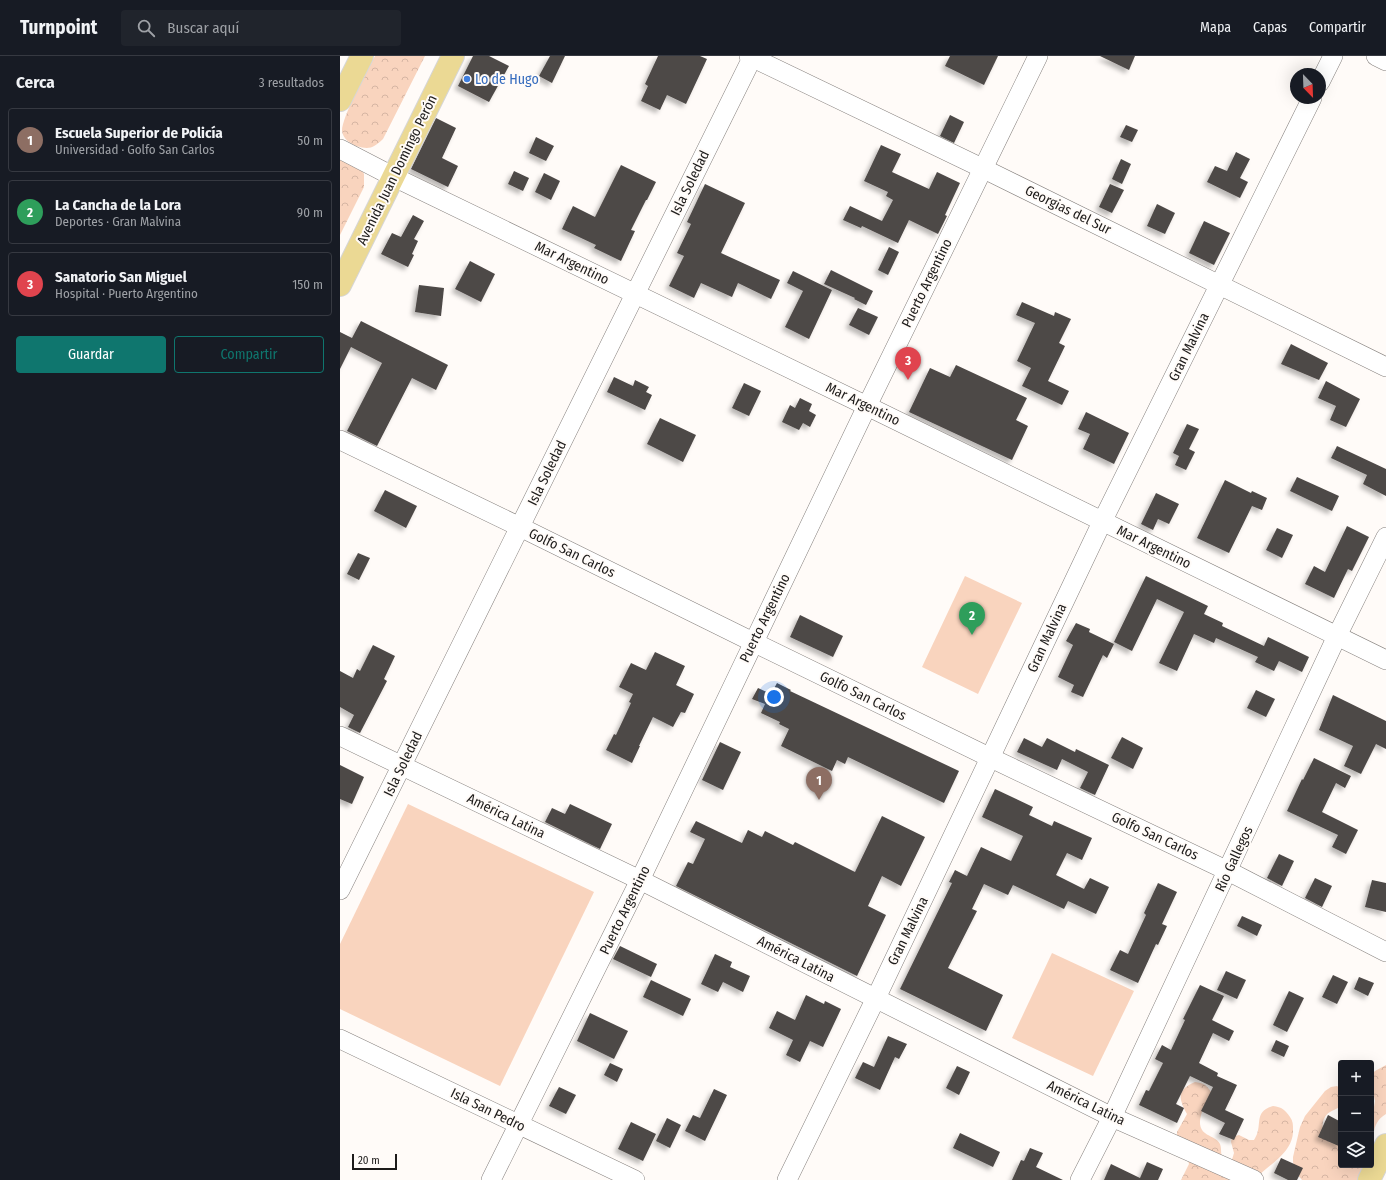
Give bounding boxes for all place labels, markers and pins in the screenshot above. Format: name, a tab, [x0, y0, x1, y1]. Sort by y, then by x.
place label: Lo de Hugo	[475, 71, 539, 88]
marker: Lo de Hugo	[462, 74, 472, 84]
pin: 3	[895, 347, 921, 380]
pin: 2	[959, 602, 985, 635]
pin: 1	[806, 767, 832, 800]

